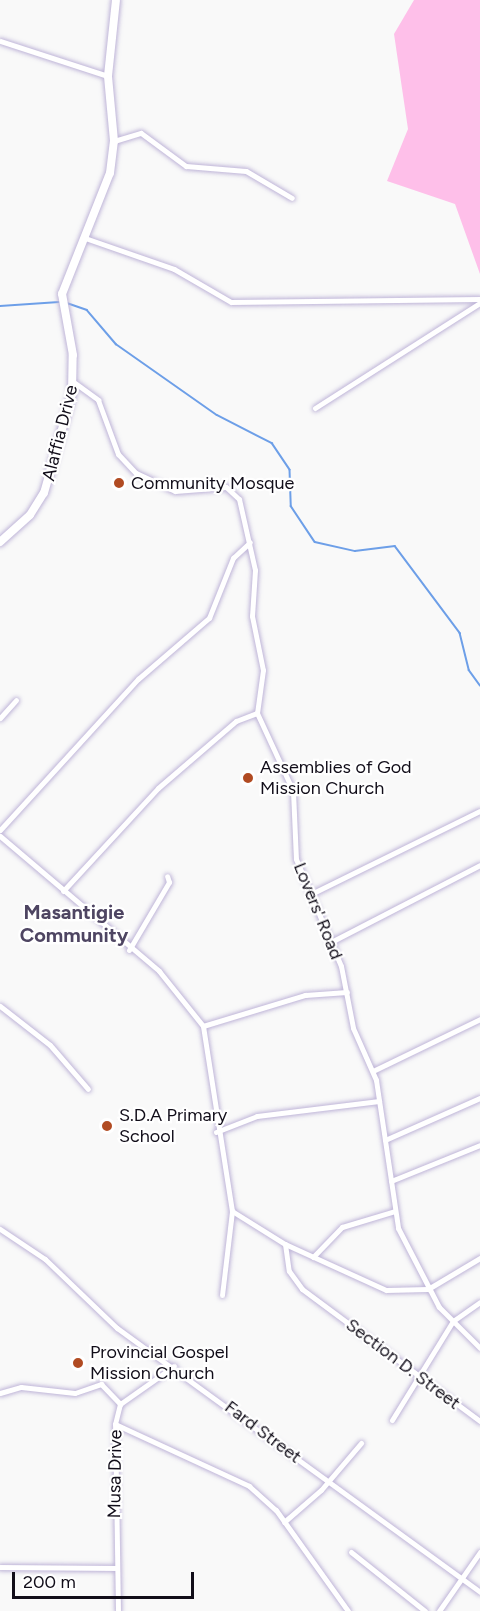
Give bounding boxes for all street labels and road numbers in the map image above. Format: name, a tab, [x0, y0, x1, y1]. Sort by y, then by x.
street label: Alaffia Drive	[38, 383, 82, 483]
street label: Lovers' Road	[289, 859, 347, 963]
street label: Section D. Street	[342, 1314, 464, 1414]
street label: Fard Street	[220, 1396, 306, 1468]
street label: Musa Drive	[103, 1429, 127, 1519]

